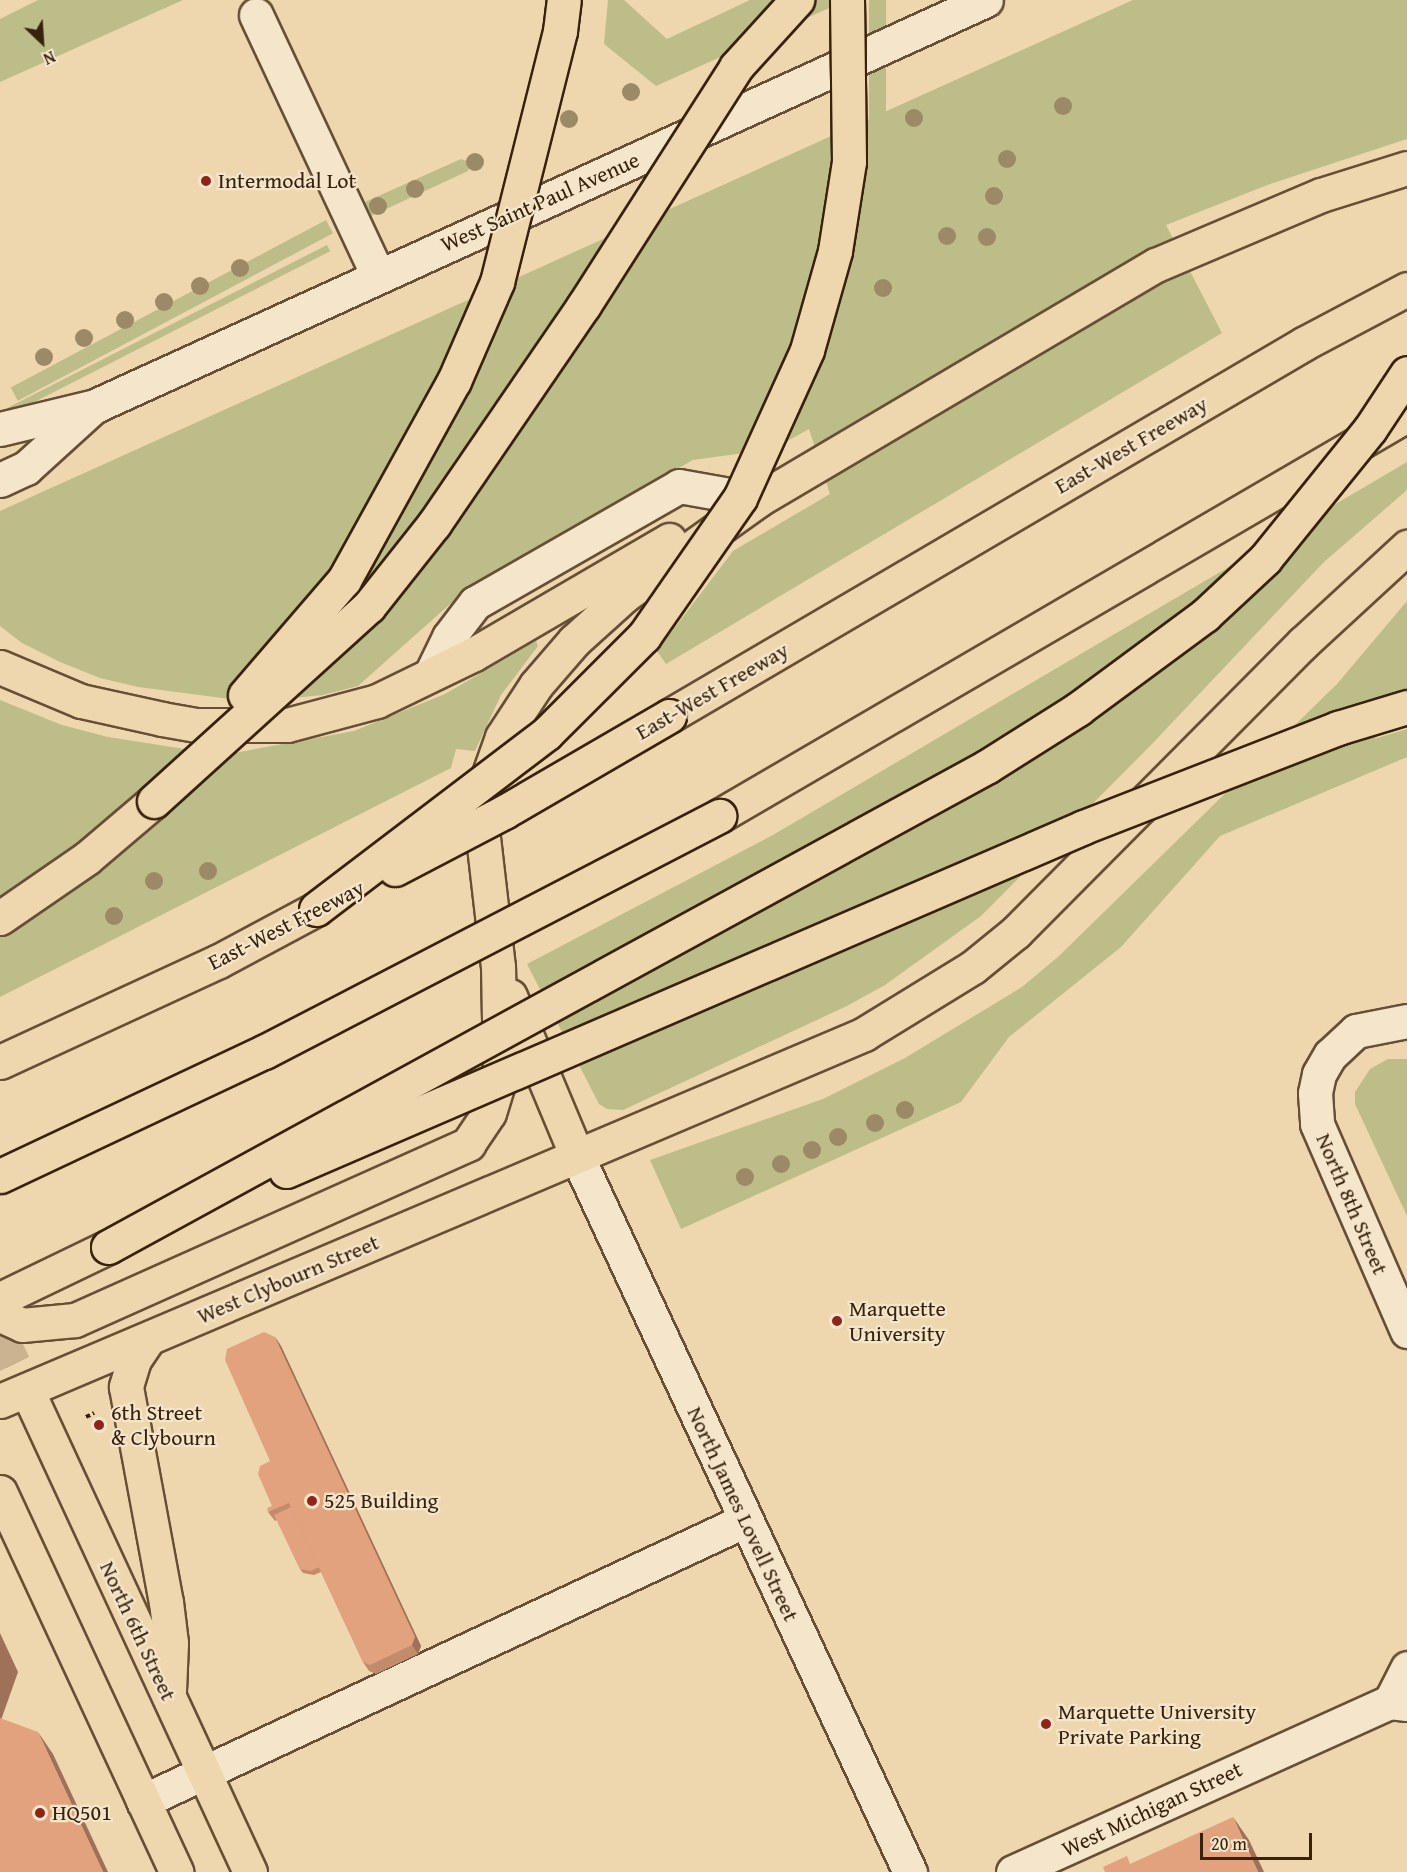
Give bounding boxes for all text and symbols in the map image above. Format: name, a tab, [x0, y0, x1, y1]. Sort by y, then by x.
north arrow	[12, 12, 72, 72]
text: N	[40, 45, 60, 71]
street label: West Saint Paul Avenue	[437, 146, 643, 258]
place label: Intermodal Lot	[218, 168, 356, 194]
marker: Intermodal Lot	[199, 174, 213, 188]
street label: East-West Freeway	[1050, 391, 1212, 499]
street label: East-West Freeway	[631, 637, 793, 745]
street label: East-West Freeway	[203, 874, 369, 976]
street label: North 8th Street	[1310, 1129, 1394, 1279]
street label: West Clybourn Street	[193, 1229, 383, 1329]
place label: Marquette University	[849, 1295, 946, 1346]
marker: Marquette University	[830, 1314, 844, 1328]
place label: 6th Street & Clybourn	[111, 1399, 216, 1450]
street label: North James Lovell Street	[682, 1402, 804, 1626]
marker: 6th Street & Clybourn	[92, 1418, 106, 1432]
place label: 525 Building	[324, 1488, 439, 1514]
marker: 525 Building	[305, 1494, 319, 1508]
street label: North 6th Street	[94, 1557, 182, 1705]
place label: Marquette University Private Parking	[1058, 1698, 1256, 1750]
marker: Marquette University Private Parking	[1039, 1717, 1053, 1731]
street label: West Michigan Street	[1058, 1756, 1246, 1862]
place label: HQ501	[52, 1800, 112, 1826]
marker: HQ501	[33, 1806, 47, 1820]
scale bar	[1203, 1821, 1316, 1859]
text: 20 m	[1211, 1830, 1247, 1857]

